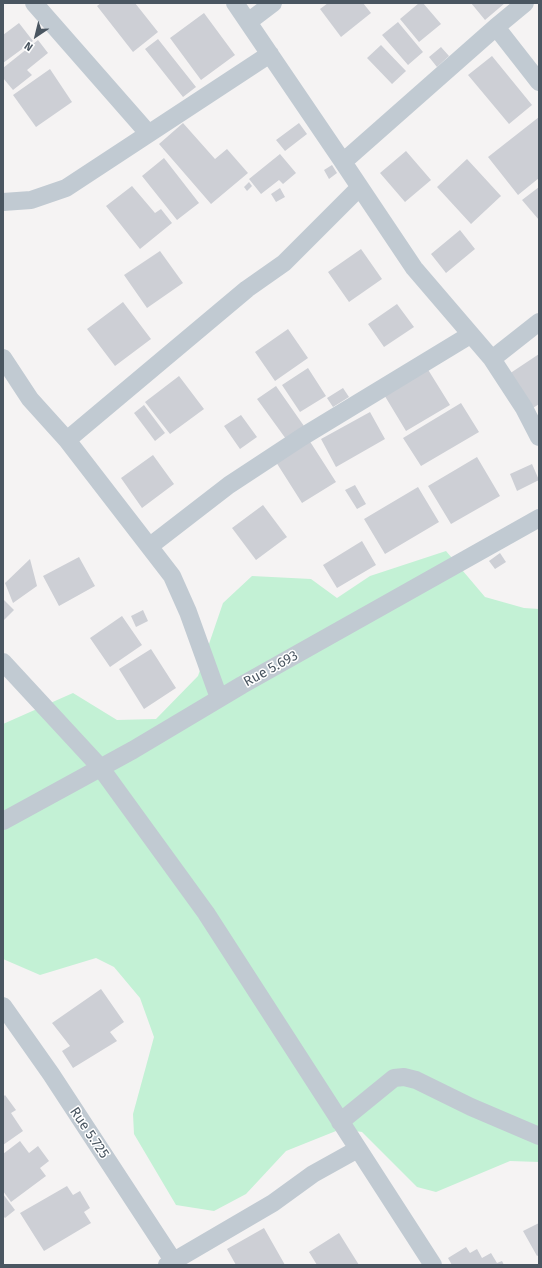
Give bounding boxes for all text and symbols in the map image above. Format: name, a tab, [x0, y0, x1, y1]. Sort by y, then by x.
north arrow	[16, 16, 56, 56]
text: N	[22, 39, 36, 54]
street label: Rue 5.693	[241, 647, 301, 691]
street label: Rue 5.725	[66, 1104, 112, 1162]

